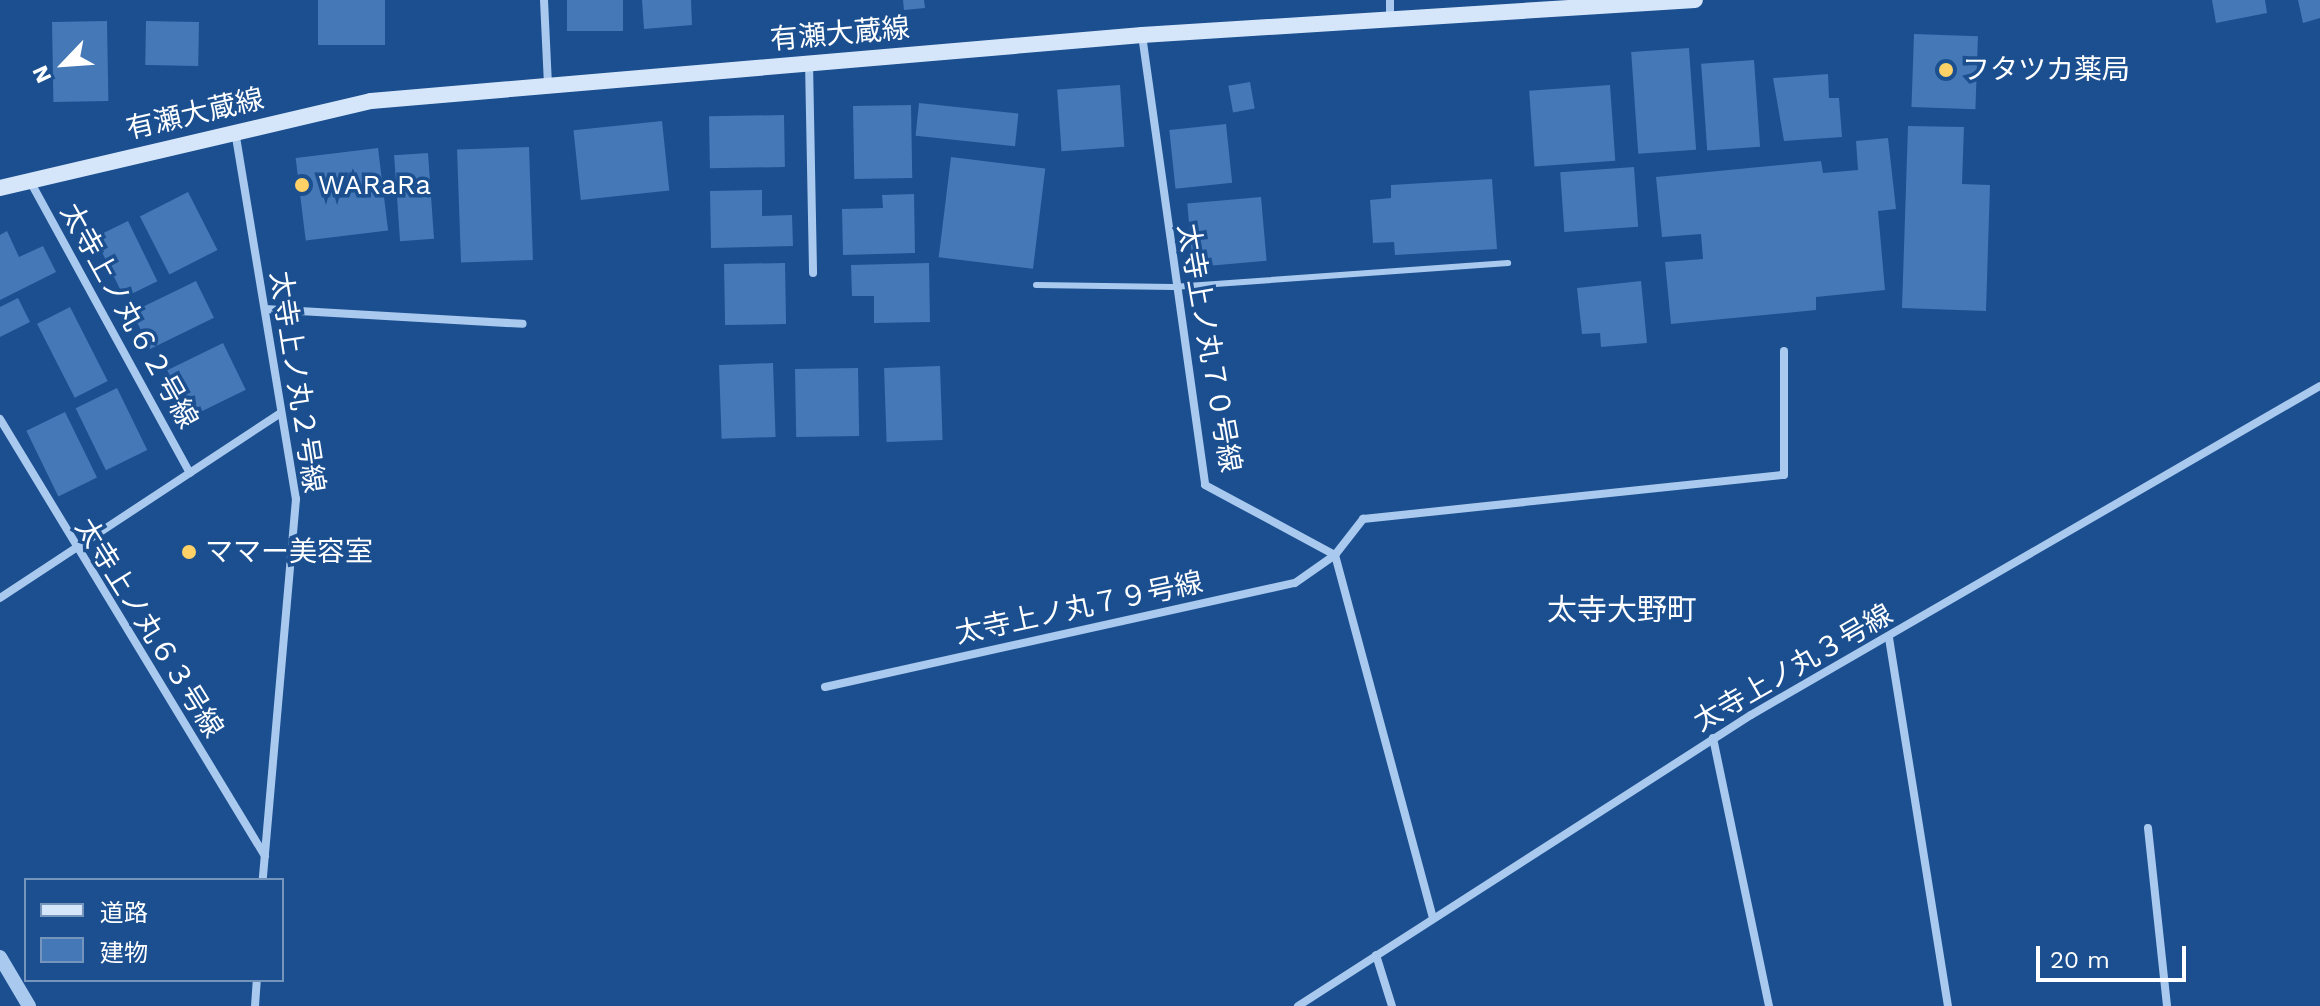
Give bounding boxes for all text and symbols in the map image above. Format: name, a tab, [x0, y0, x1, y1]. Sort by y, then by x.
street label: 有瀬大蔵線	[769, 11, 911, 57]
north arrow	[24, 24, 104, 104]
place label: フタツカ薬局	[1962, 53, 2130, 87]
marker: フタツカ薬局	[1937, 61, 1955, 79]
text: N	[27, 62, 57, 87]
street label: 有瀬大蔵線	[123, 82, 267, 146]
place label: WARaRa	[318, 168, 431, 202]
marker: WARaRa	[293, 176, 311, 194]
street label: 太寺上ノ丸６２号線	[53, 198, 205, 434]
street label: 太寺上ノ丸７０号線	[1171, 221, 1247, 475]
street label: 太寺上ノ丸２号線	[263, 269, 331, 495]
street label: 太寺上ノ丸６３号線	[68, 512, 230, 744]
place label: ママー美容室	[205, 535, 373, 569]
marker: ママー美容室	[180, 543, 198, 561]
street label: 太寺上ノ丸７９号線	[952, 565, 1206, 651]
district label: 太寺大野町	[1547, 592, 1697, 628]
street label: 太寺上ノ丸３号線	[1688, 597, 1898, 739]
legend	[24, 878, 284, 982]
text: 道路	[100, 899, 148, 927]
scale bar	[2040, 930, 2190, 980]
text: 建物	[100, 939, 148, 967]
text: 20 m	[2050, 946, 2110, 974]

